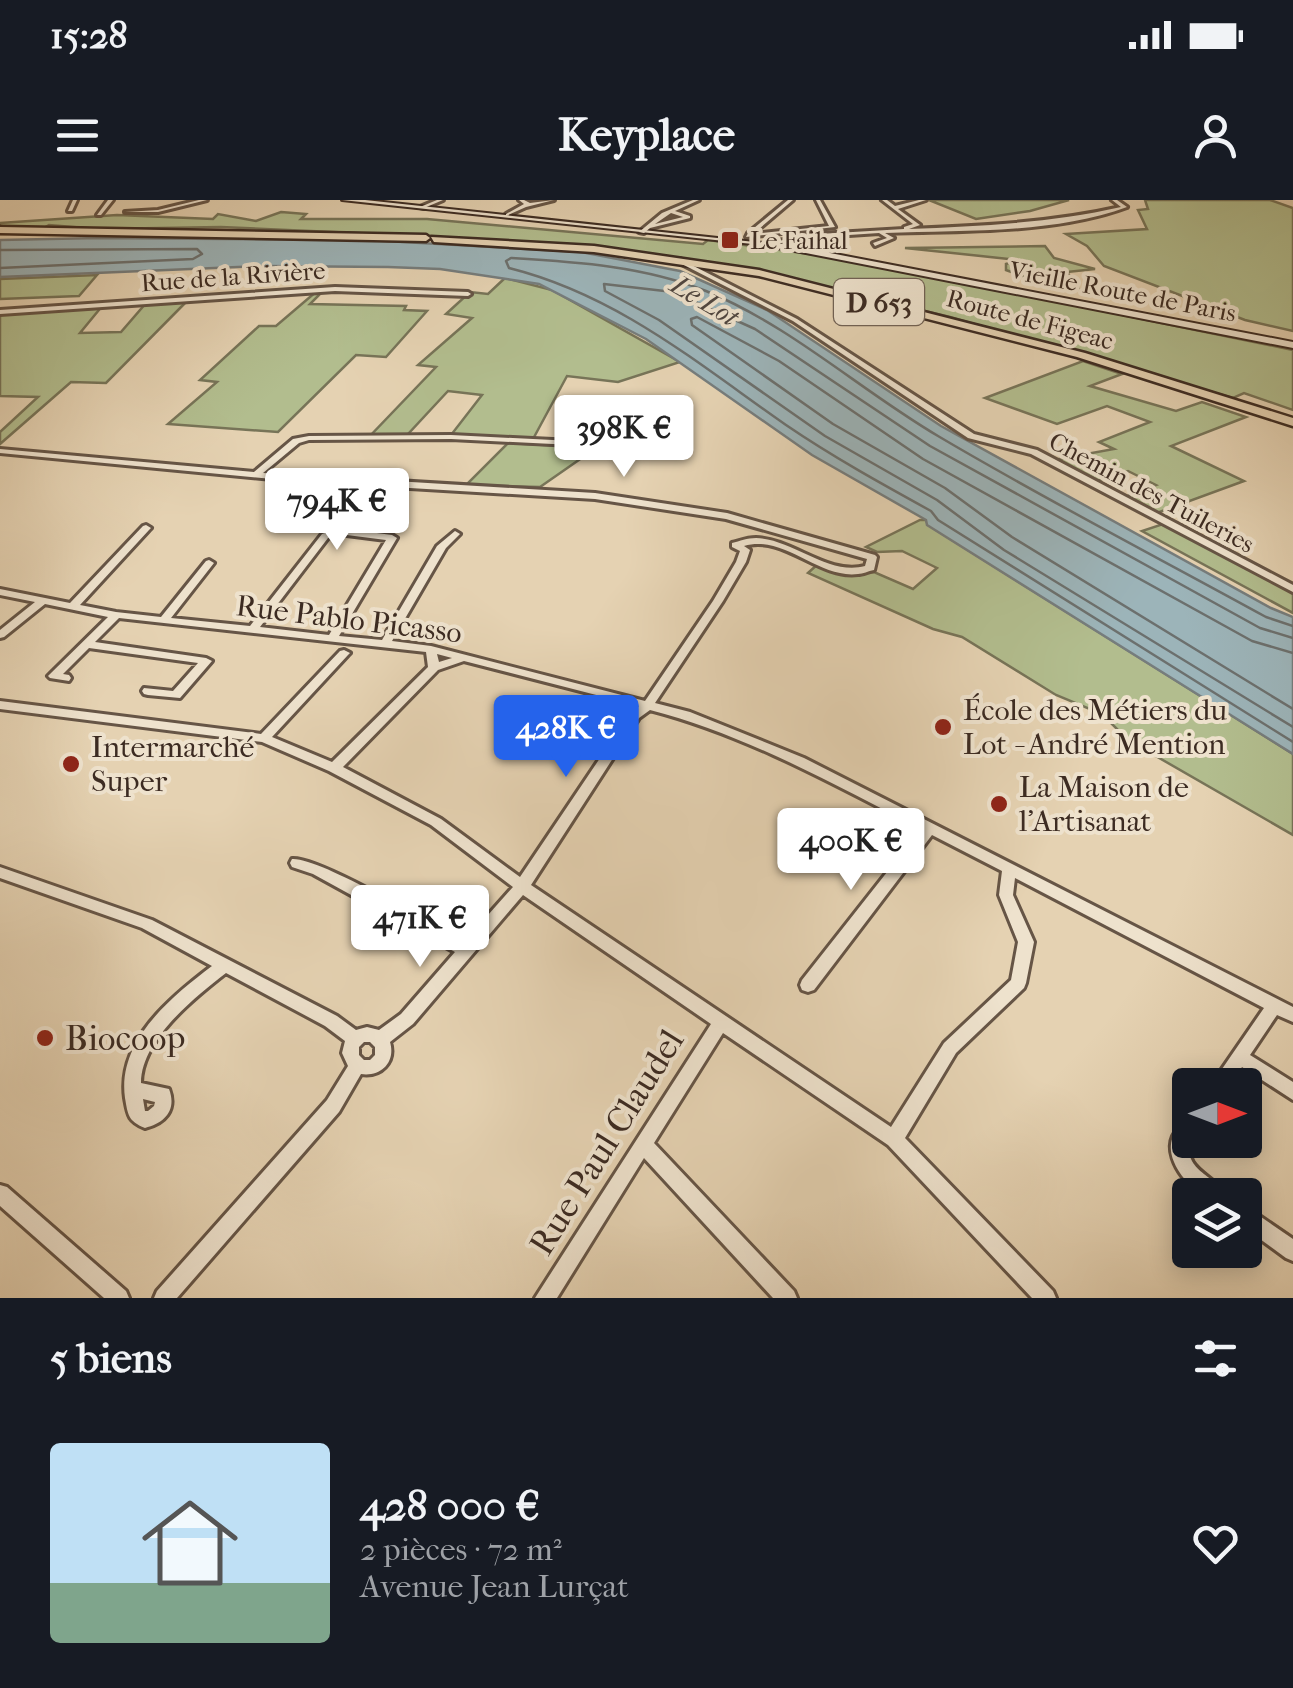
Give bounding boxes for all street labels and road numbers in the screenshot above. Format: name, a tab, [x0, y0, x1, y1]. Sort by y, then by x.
street label: Vieille Route de Paris	[1006, 255, 1239, 328]
street label: Rue de la Rivière	[140, 256, 326, 297]
road number: D 653	[834, 279, 924, 325]
street label: Route de Figeac	[943, 283, 1116, 356]
street label: Chemin des Tuileries	[1044, 426, 1259, 559]
street label: Rue Pablo Picasso	[234, 588, 464, 651]
street label: Rue Paul Claudel	[521, 1022, 692, 1263]

